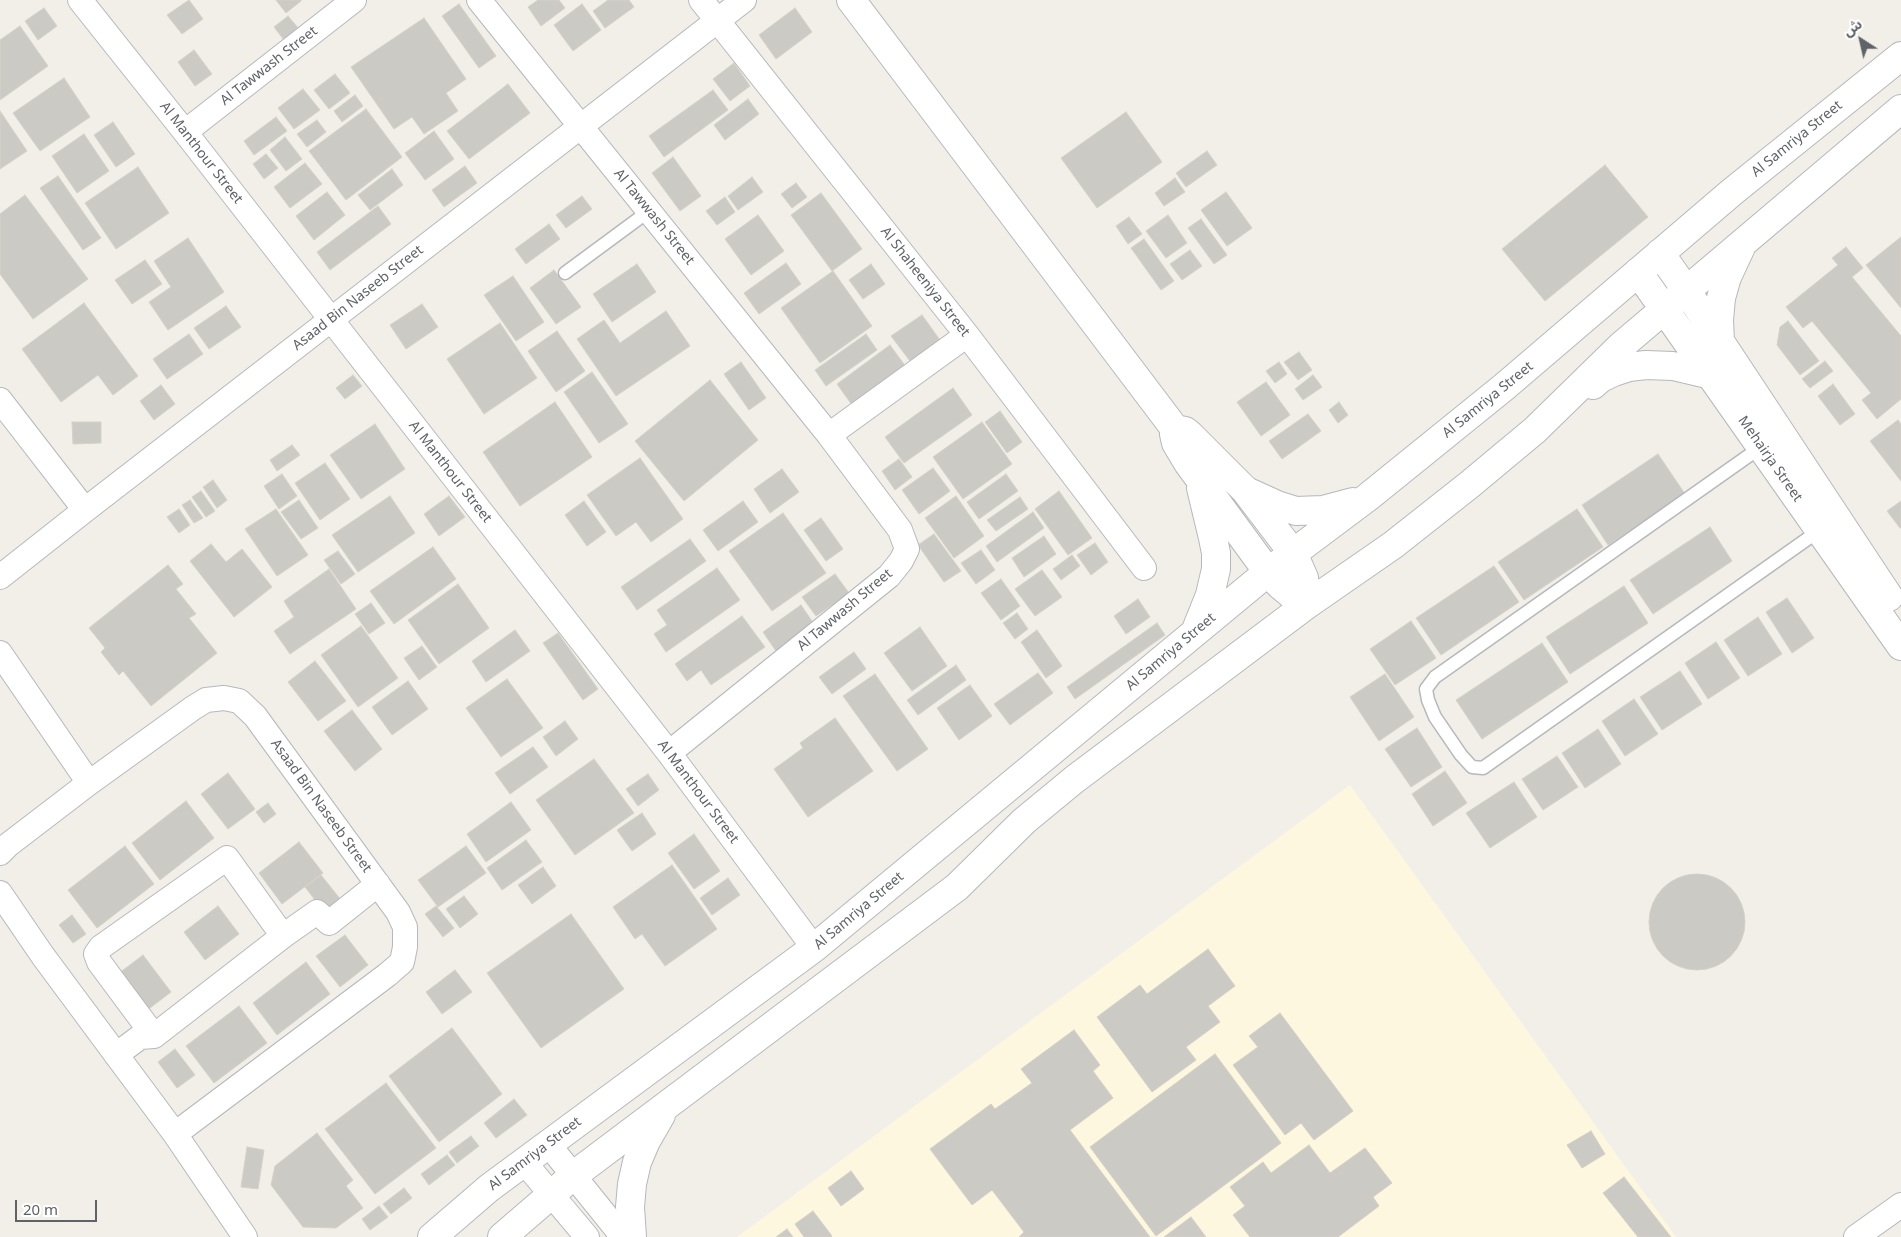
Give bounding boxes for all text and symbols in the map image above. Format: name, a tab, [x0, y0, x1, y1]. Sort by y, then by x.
text: ش	[1839, 14, 1865, 41]
north arrow	[1836, 15, 1886, 65]
street label: Al Tawwash Street	[217, 23, 321, 109]
street label: Al Samriya Street	[1748, 97, 1846, 181]
street label: Al Manthour Street	[156, 99, 246, 207]
street label: Al Tawwash Street	[610, 166, 698, 268]
street label: Al Shaheeniya Street	[877, 224, 973, 340]
street label: Asaad Bin Naseeb Street	[289, 242, 427, 354]
street label: Al Samriya Street	[1439, 358, 1537, 442]
street label: Mehairja Street	[1734, 413, 1806, 505]
street label: Al Manthour Street	[405, 418, 495, 526]
street label: Al Tawwash Street	[794, 565, 896, 655]
street label: Al Samriya Street	[1123, 610, 1219, 694]
street label: Asaad Bin Naseeb Street	[267, 736, 375, 876]
street label: Al Manthour Street	[654, 737, 742, 847]
street label: Al Samriya Street	[811, 869, 907, 953]
street label: Al Samriya Street	[485, 1114, 585, 1194]
scale bar	[18, 1190, 100, 1222]
text: 20 m	[23, 1199, 58, 1219]

